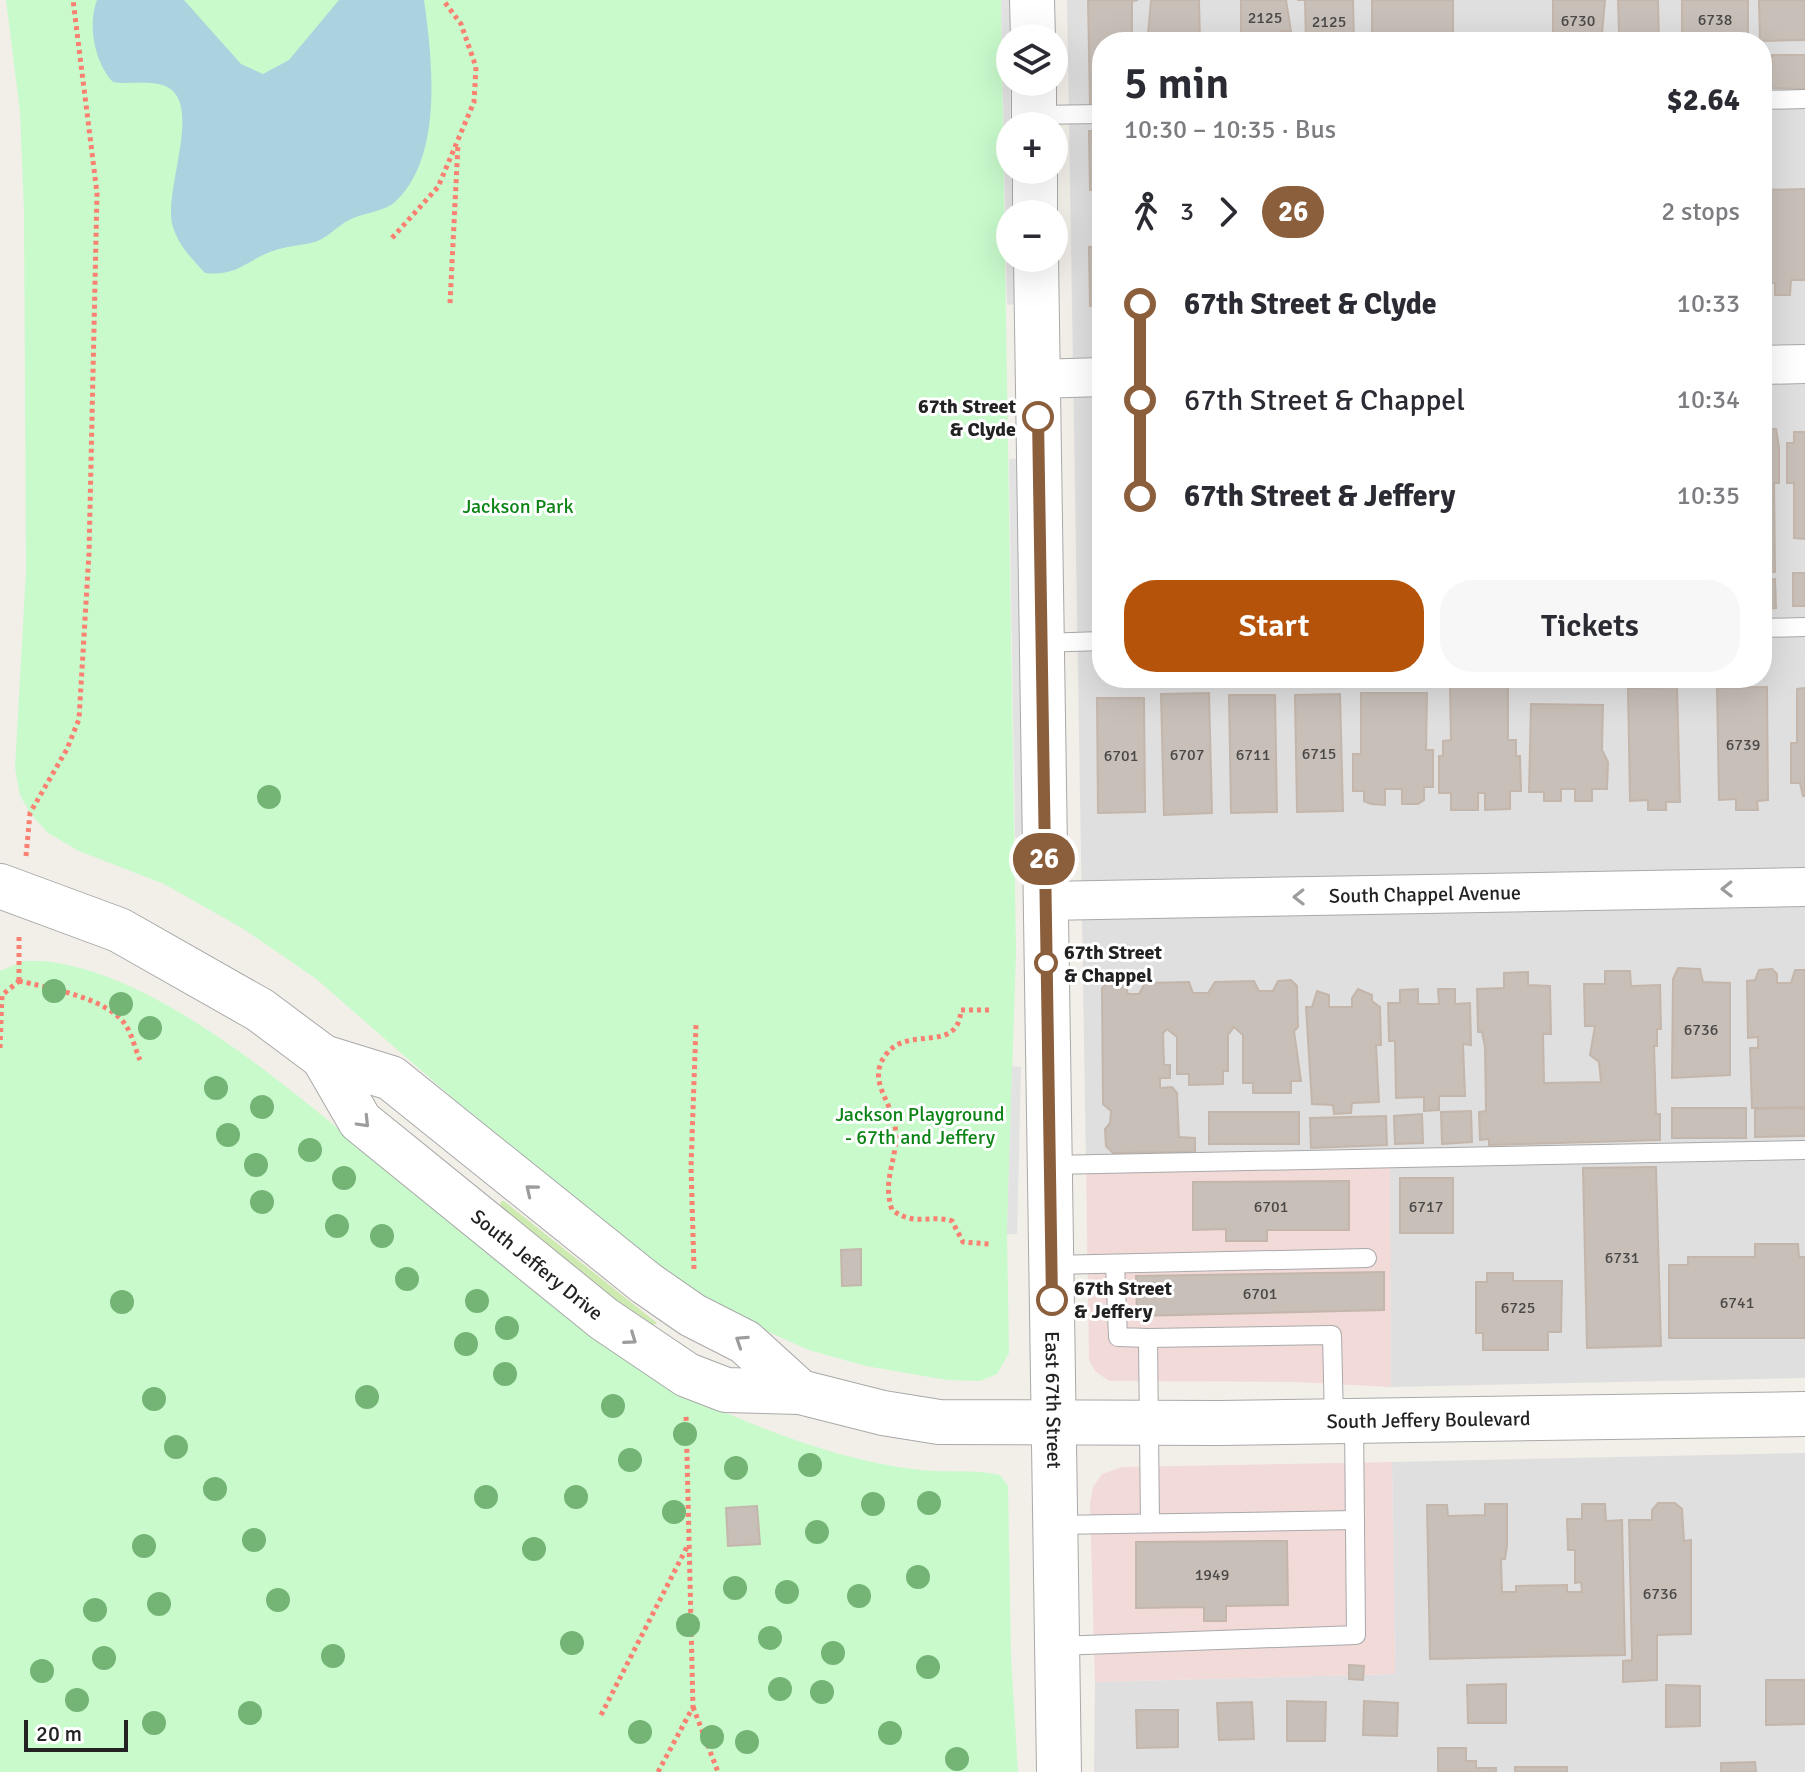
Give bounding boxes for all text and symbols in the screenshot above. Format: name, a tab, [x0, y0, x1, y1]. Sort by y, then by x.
house number: 2125	[1248, 8, 1282, 28]
house number: 6738	[1698, 10, 1732, 30]
house number: 6730	[1561, 11, 1595, 31]
house number: 2125	[1312, 12, 1346, 32]
map controls	[996, 24, 1068, 272]
button: layers	[996, 24, 1068, 96]
text: 5 min	[1124, 57, 1229, 111]
text: $2.64	[1667, 82, 1740, 119]
button: +	[996, 112, 1068, 184]
text: 10:30 – 10:35 · Bus	[1124, 114, 1336, 146]
icon: walk	[1124, 190, 1168, 234]
icon: forward	[1206, 190, 1250, 234]
text: 26	[1278, 195, 1308, 229]
text: 3	[1180, 196, 1194, 228]
text: 2 stops	[1661, 196, 1740, 228]
button: −	[996, 200, 1068, 272]
text: 67th Street & Clyde	[1184, 286, 1437, 323]
text: 10:33	[1677, 288, 1740, 320]
text: 67th Street & Chappel	[1184, 382, 1465, 419]
text: 10:34	[1677, 384, 1740, 416]
place label: 67th Street & Clyde	[918, 394, 1017, 442]
marker: 67th Street & Clyde	[1023, 402, 1053, 432]
text: 67th Street & Jeffery	[1184, 478, 1456, 515]
text: 10:35	[1677, 480, 1740, 512]
park label: Jackson Park	[463, 494, 573, 519]
button: Start	[1124, 580, 1424, 672]
button: Tickets	[1440, 580, 1740, 672]
house number: 6739	[1726, 735, 1760, 755]
house number: 6715	[1302, 744, 1336, 764]
house number: 6707	[1170, 745, 1204, 765]
house number: 6711	[1236, 745, 1270, 765]
house number: 6701	[1104, 746, 1138, 766]
line badge: 26	[1008, 833, 1080, 885]
text: 26	[1029, 842, 1059, 876]
street label: South Chappel Avenue	[1329, 880, 1521, 909]
one-way arrow	[1720, 880, 1733, 897]
one-way arrow	[1292, 888, 1305, 905]
place label: 67th Street & Chappel	[1064, 940, 1162, 988]
marker: 67th Street & Chappel	[1035, 952, 1057, 974]
house number: 6736	[1684, 1020, 1718, 1040]
park label: Jackson Playground - 67th and Jeffery	[835, 1102, 1005, 1150]
one-way arrow	[355, 1113, 370, 1127]
one-way arrow	[525, 1185, 540, 1199]
house number: 6701	[1254, 1197, 1288, 1217]
house number: 6717	[1409, 1197, 1443, 1217]
street label: South Jeffery Drive	[466, 1204, 608, 1326]
house number: 6731	[1605, 1248, 1639, 1268]
place label: 67th Street & Jeffery	[1074, 1276, 1172, 1324]
house number: 6701	[1243, 1284, 1277, 1304]
marker: 67th Street & Jeffery	[1037, 1285, 1067, 1315]
house number: 6741	[1720, 1293, 1754, 1313]
house number: 6725	[1501, 1298, 1535, 1318]
one-way arrow	[622, 1329, 636, 1344]
street label: East 67th Street	[1039, 1331, 1066, 1469]
one-way arrow	[735, 1336, 750, 1351]
street label: South Jeffery Boulevard	[1326, 1406, 1531, 1434]
house number: 1949	[1195, 1565, 1229, 1585]
house number: 6736	[1643, 1584, 1677, 1604]
scale bar	[24, 1716, 128, 1752]
text: 20 m	[36, 1720, 82, 1747]

